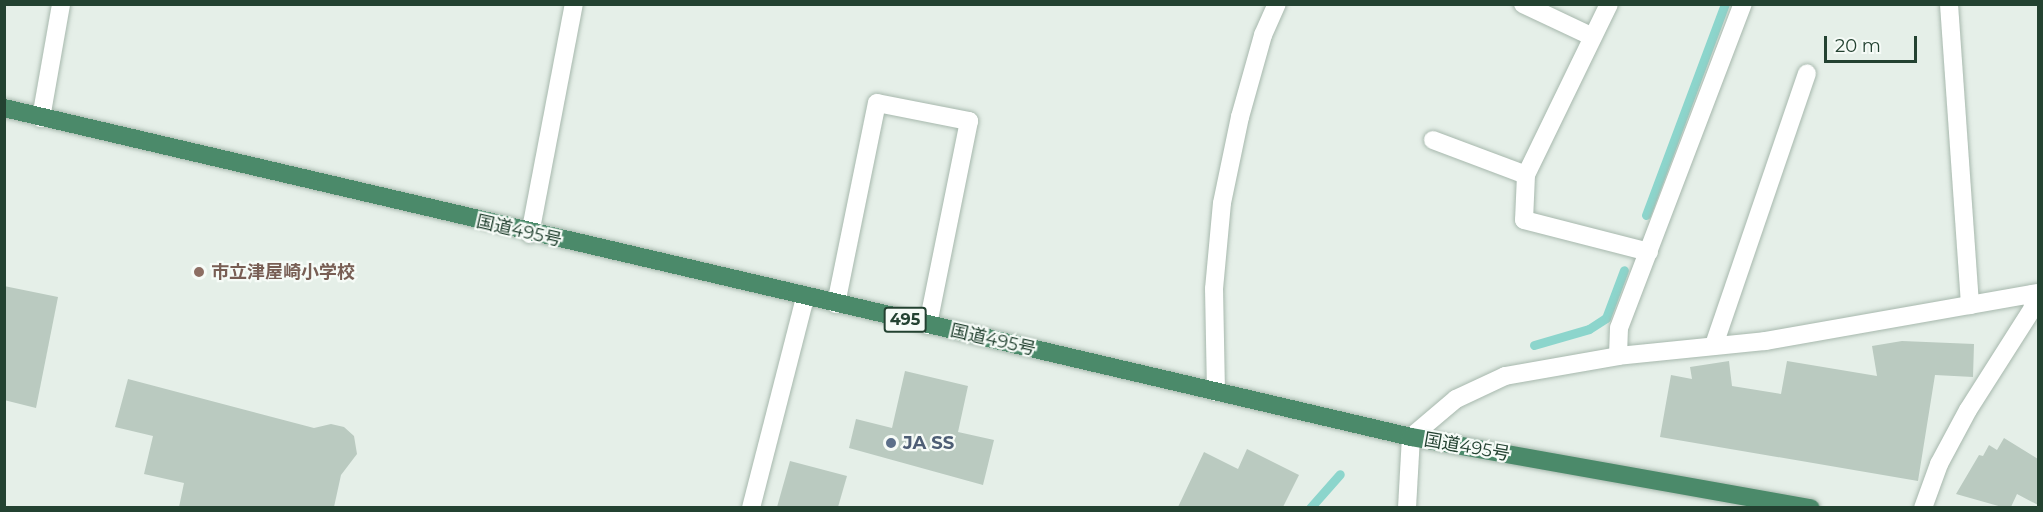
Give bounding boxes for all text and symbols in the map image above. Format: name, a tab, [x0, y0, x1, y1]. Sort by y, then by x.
scale bar	[1827, 24, 1920, 62]
text: 20 m	[1835, 35, 1881, 57]
street label: 国道495号	[474, 211, 564, 251]
place label: 市立津屋崎小学校	[211, 261, 355, 283]
marker: 市立津屋崎小学校	[192, 265, 206, 279]
road number: 495	[882, 307, 928, 333]
street label: 国道495号	[948, 320, 1038, 360]
street label: 国道495号	[1422, 429, 1512, 465]
place label: JA SS	[903, 432, 954, 454]
marker: JA SS	[884, 436, 898, 450]

